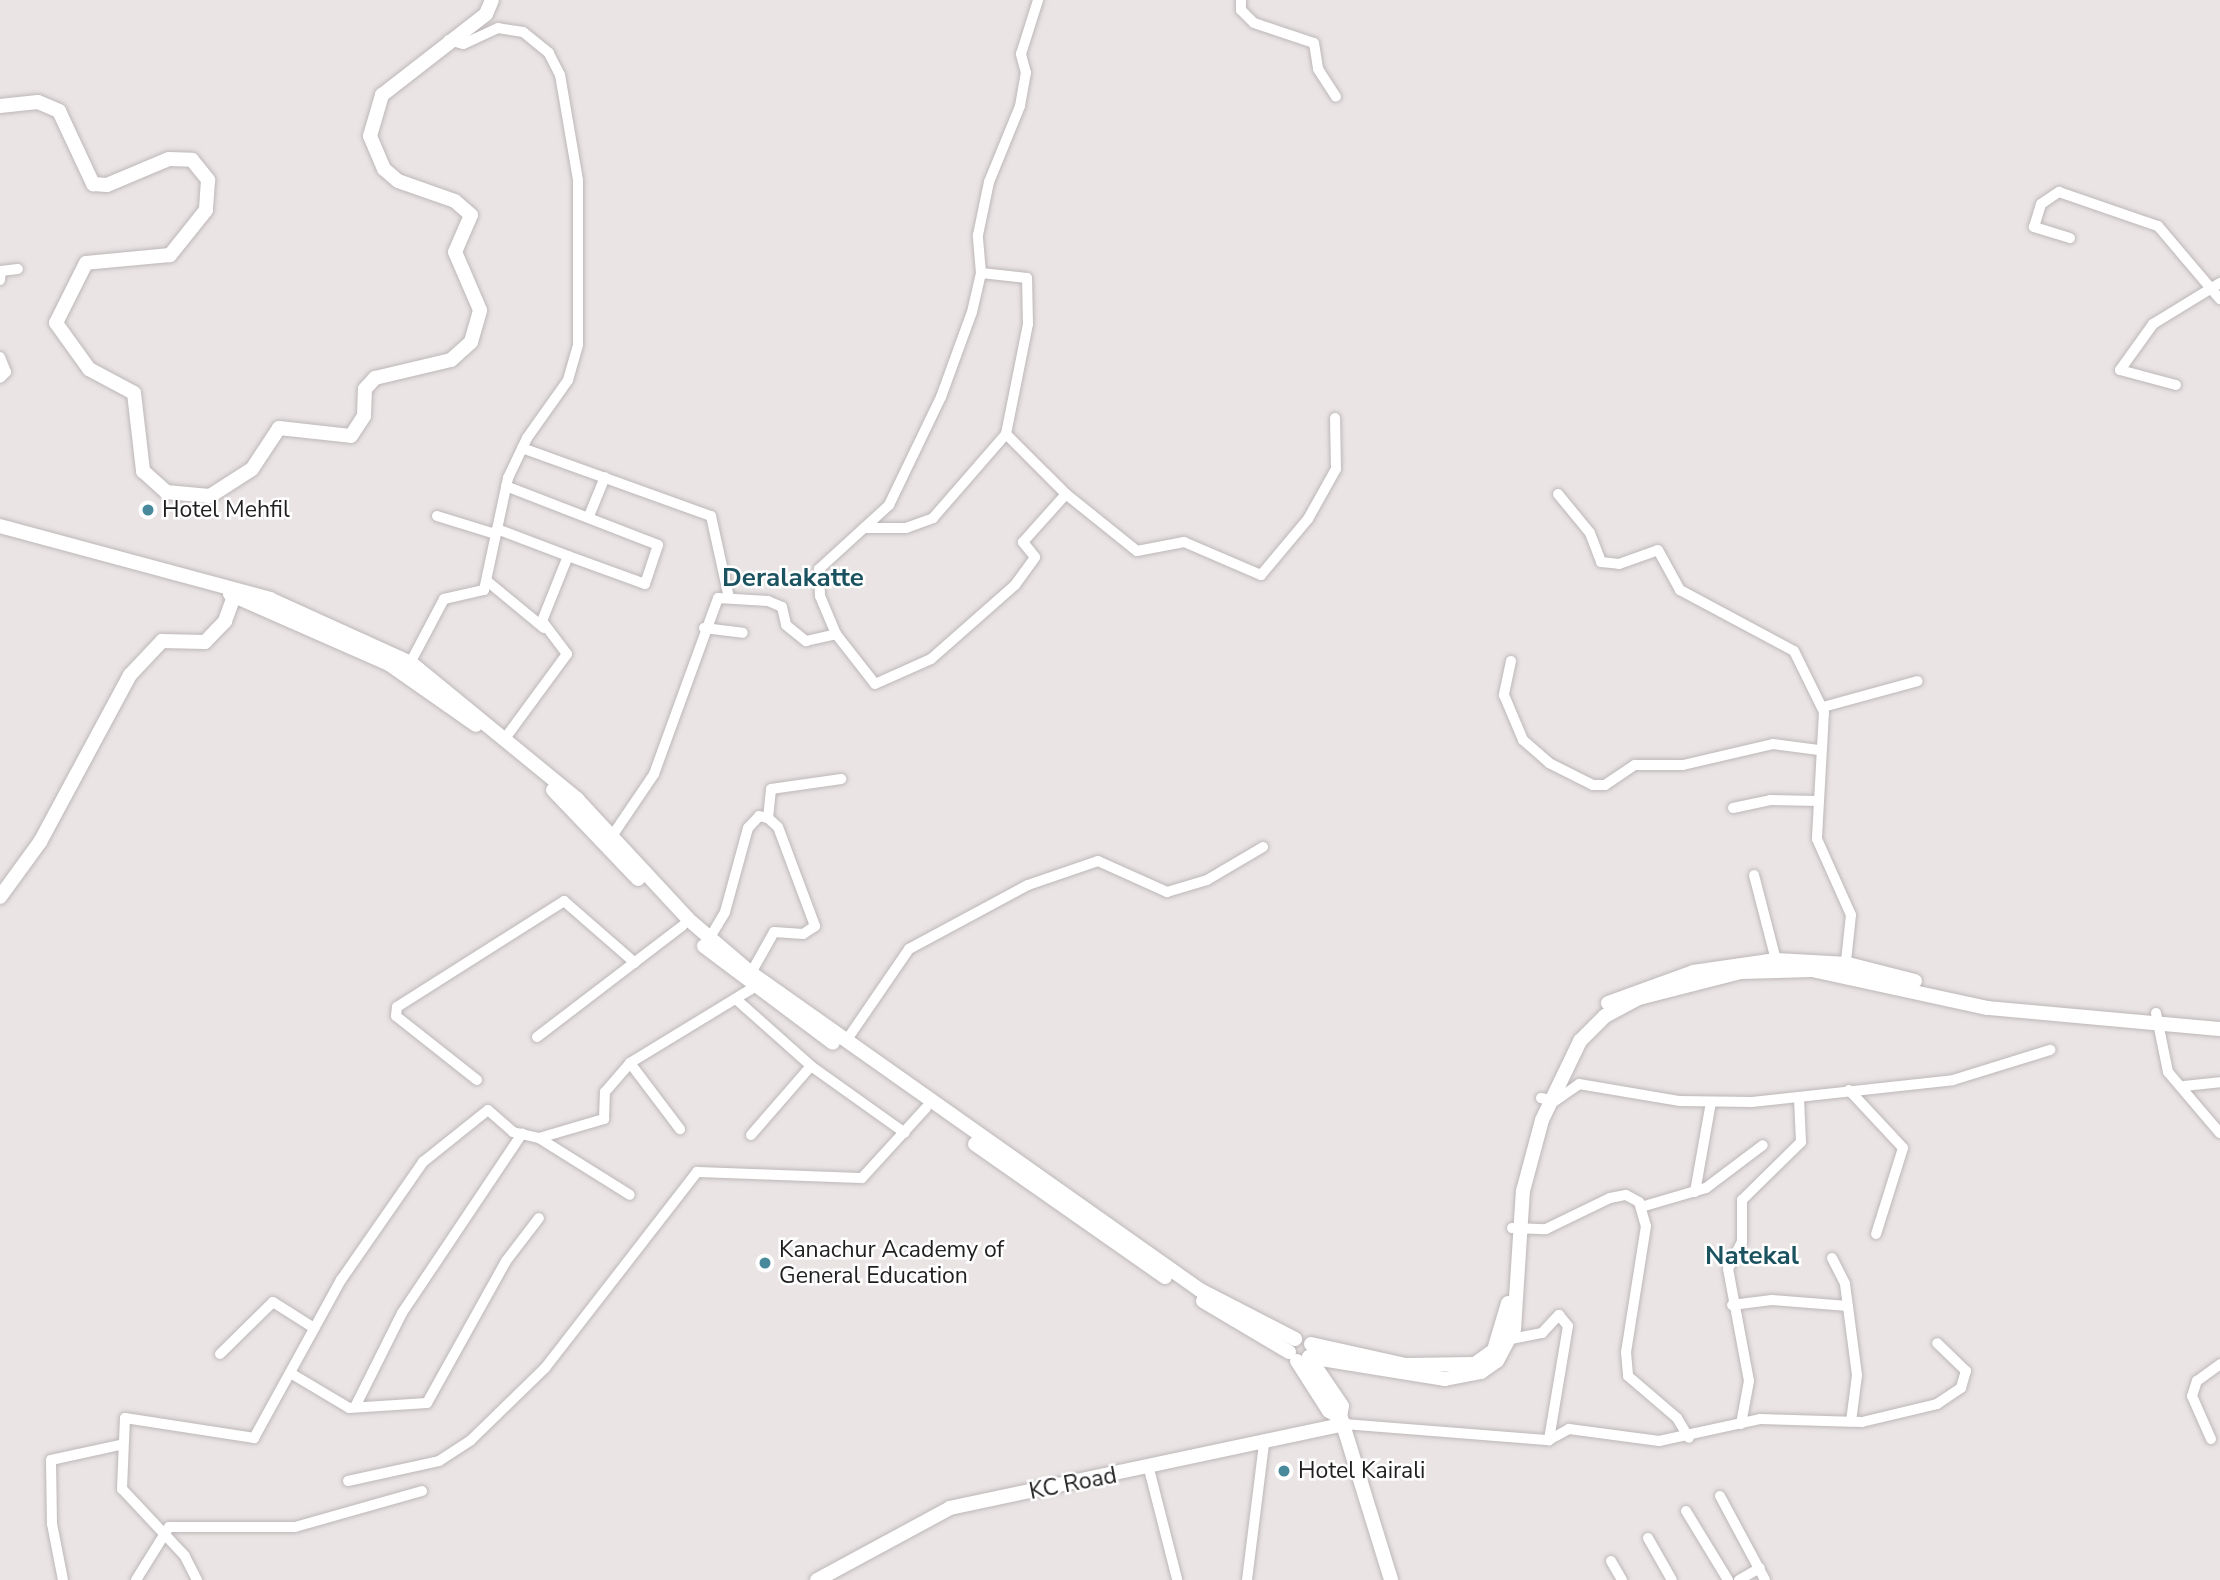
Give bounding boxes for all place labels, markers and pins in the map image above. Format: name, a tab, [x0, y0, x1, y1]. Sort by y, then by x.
place label: Hotel Mehfil	[162, 496, 290, 524]
marker: Hotel Mehfil	[140, 502, 156, 518]
place label: Kanachur Academy of General Education	[779, 1236, 1004, 1290]
marker: Kanachur Academy of General Education	[757, 1255, 773, 1271]
place label: Hotel Kairali	[1298, 1457, 1425, 1485]
marker: Hotel Kairali	[1276, 1463, 1292, 1479]

